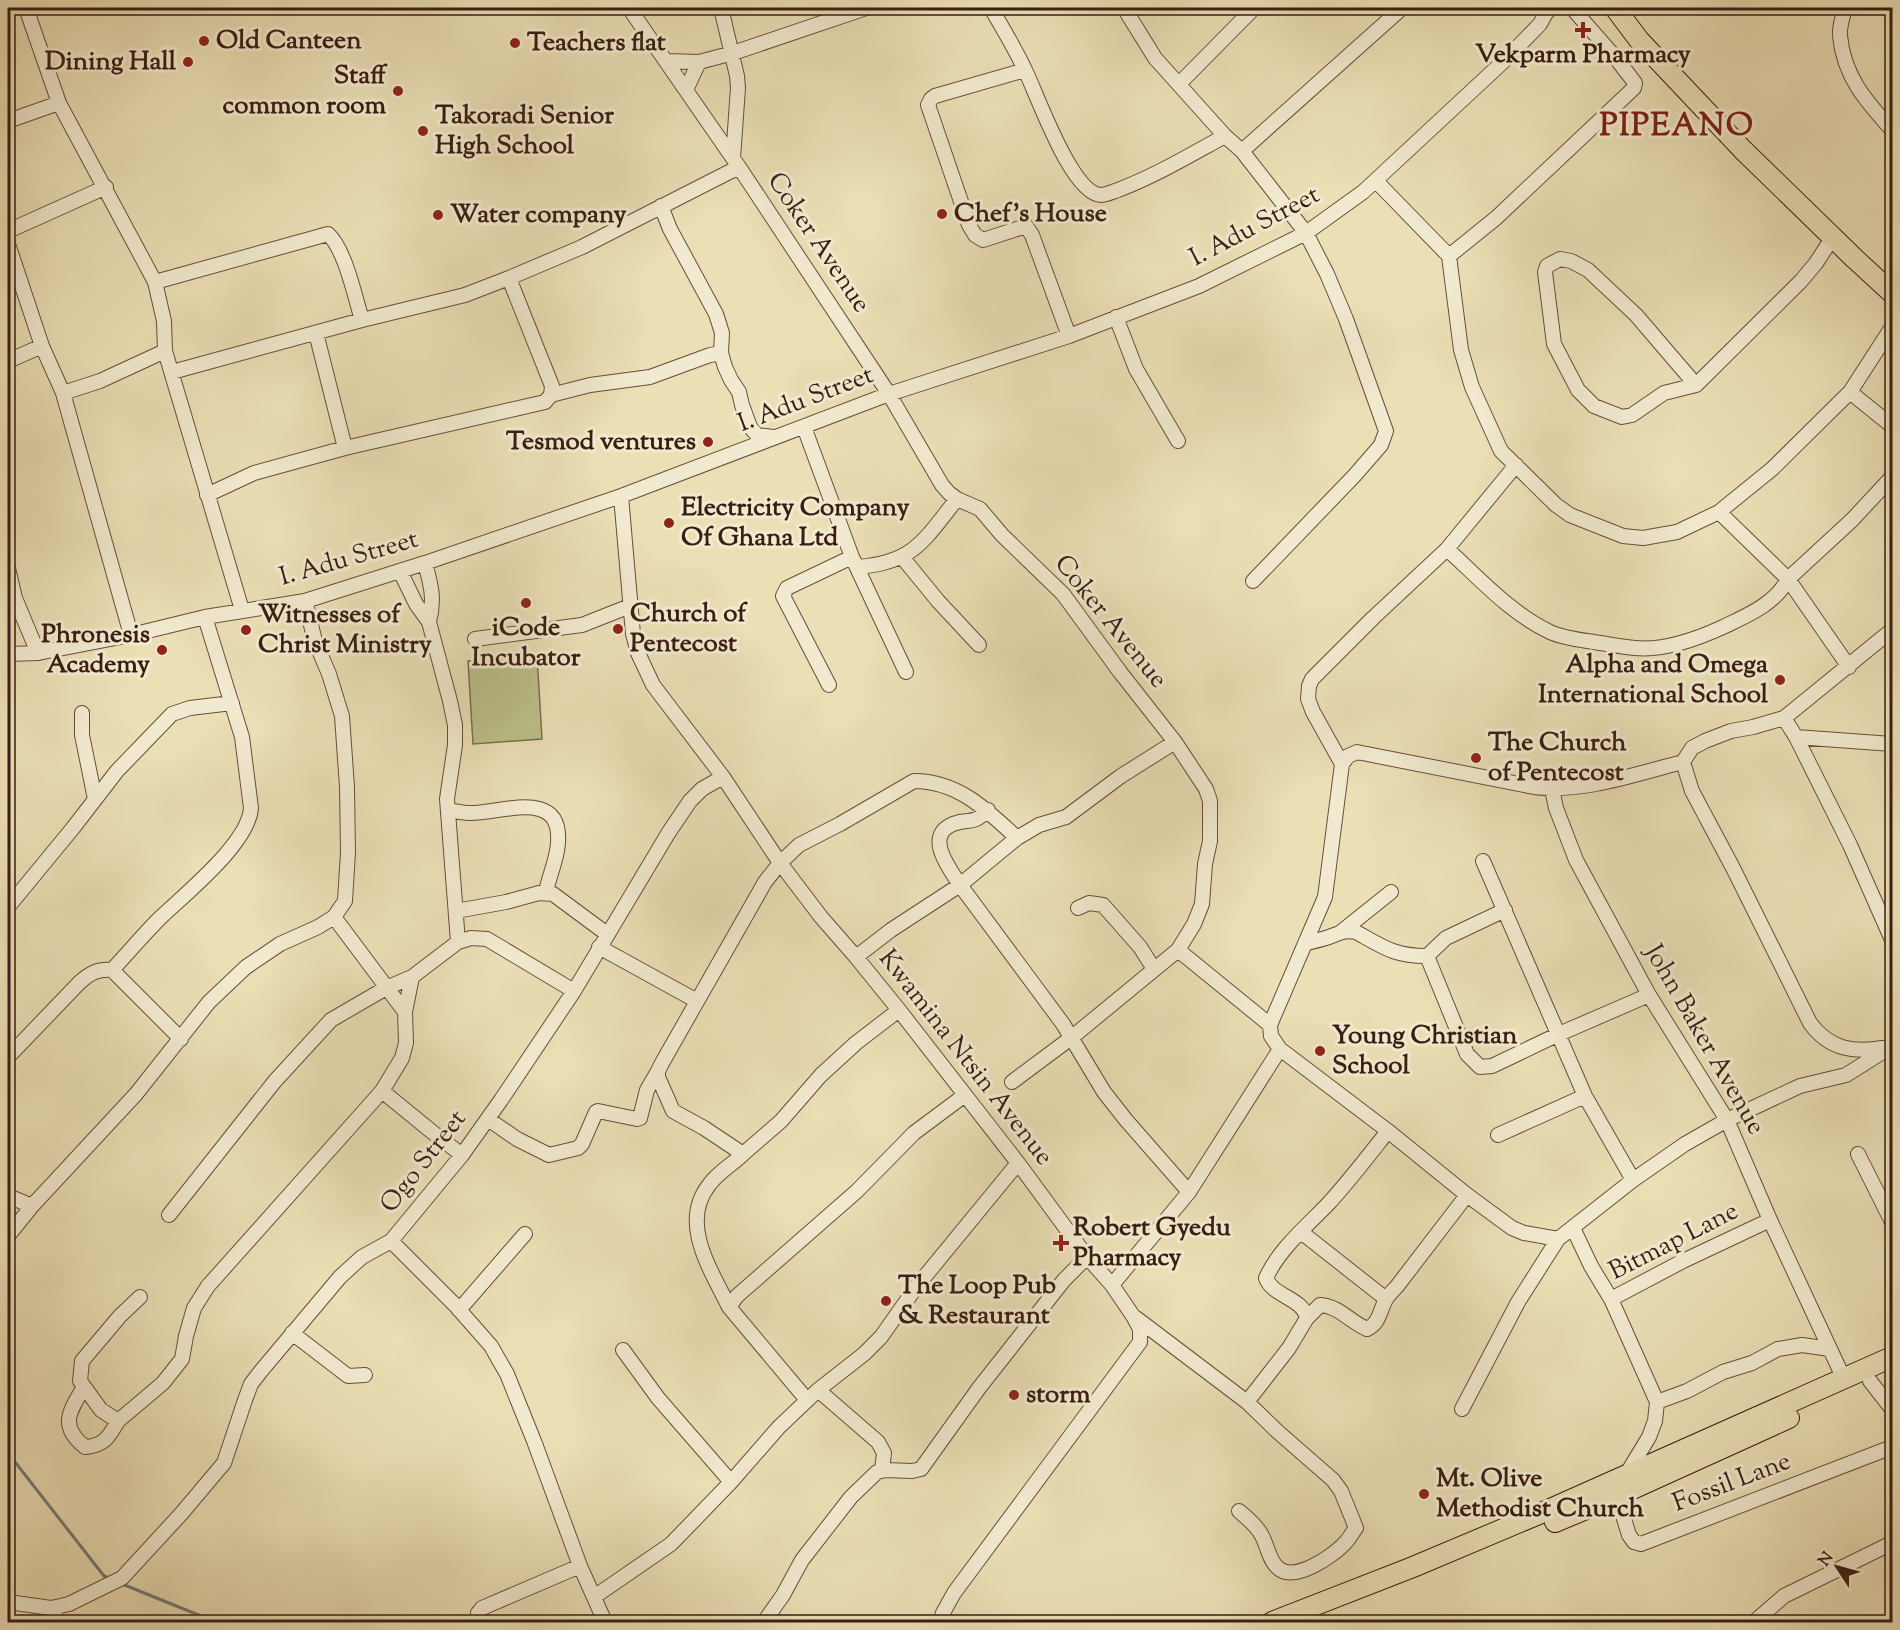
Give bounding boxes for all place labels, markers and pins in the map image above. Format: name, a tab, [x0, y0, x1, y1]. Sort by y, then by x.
place label: Old Canteen	[216, 23, 362, 60]
marker: Vekparm Pharmacy	[1576, 23, 1590, 37]
place label: Teachers flat	[527, 25, 666, 62]
marker: Old Canteen	[197, 34, 211, 48]
marker: Teachers flat	[508, 36, 522, 50]
place label: Vekparm Pharmacy	[1475, 37, 1691, 74]
place label: Dining Hall	[45, 44, 177, 81]
marker: Dining Hall	[181, 55, 195, 69]
place label: Staff common room	[222, 58, 388, 125]
marker: Staff common room	[391, 84, 405, 98]
place label: Takoradi Senior High School	[435, 98, 614, 165]
marker: Takoradi Senior High School	[416, 124, 430, 138]
place label: Chef’s House	[954, 196, 1107, 233]
place label: Water company	[450, 197, 627, 234]
marker: Chef’s House	[935, 207, 949, 221]
marker: Water company	[431, 208, 445, 222]
place label: Tesmod ventures	[506, 424, 696, 461]
marker: Tesmod ventures	[701, 435, 715, 449]
place label: Electricity Company Of Ghana Ltd	[681, 490, 909, 557]
marker: Electricity Company Of Ghana Ltd	[662, 516, 676, 530]
marker: iCode Incubator	[519, 596, 533, 610]
place label: Church of Pentecost	[630, 596, 748, 663]
place label: Witnesses of Christ Ministry	[258, 597, 432, 664]
place label: iCode Incubator	[472, 610, 581, 677]
place label: Phronesis Academy	[41, 617, 150, 684]
marker: Church of Pentecost	[611, 622, 625, 636]
marker: Witnesses of Christ Ministry	[239, 623, 253, 637]
marker: Phronesis Academy	[155, 643, 169, 657]
place label: Alpha and Omega International School	[1538, 647, 1769, 714]
marker: Alpha and Omega International School	[1773, 673, 1787, 687]
place label: The Church of Pentecost	[1488, 725, 1627, 792]
marker: The Church of Pentecost	[1469, 751, 1483, 765]
place label: Young Christian School	[1332, 1018, 1518, 1085]
marker: Young Christian School	[1313, 1044, 1327, 1058]
place label: Robert Gyedu Pharmacy	[1073, 1210, 1231, 1277]
marker: Robert Gyedu Pharmacy	[1054, 1236, 1068, 1250]
place label: The Loop Pub & Restaurant	[898, 1268, 1056, 1335]
marker: The Loop Pub & Restaurant	[879, 1294, 893, 1308]
place label: storm	[1026, 1377, 1091, 1414]
marker: storm	[1007, 1388, 1021, 1402]
place label: Mt. Olive Methodist Church	[1436, 1461, 1645, 1528]
marker: Mt. Olive Methodist Church	[1417, 1487, 1431, 1501]

